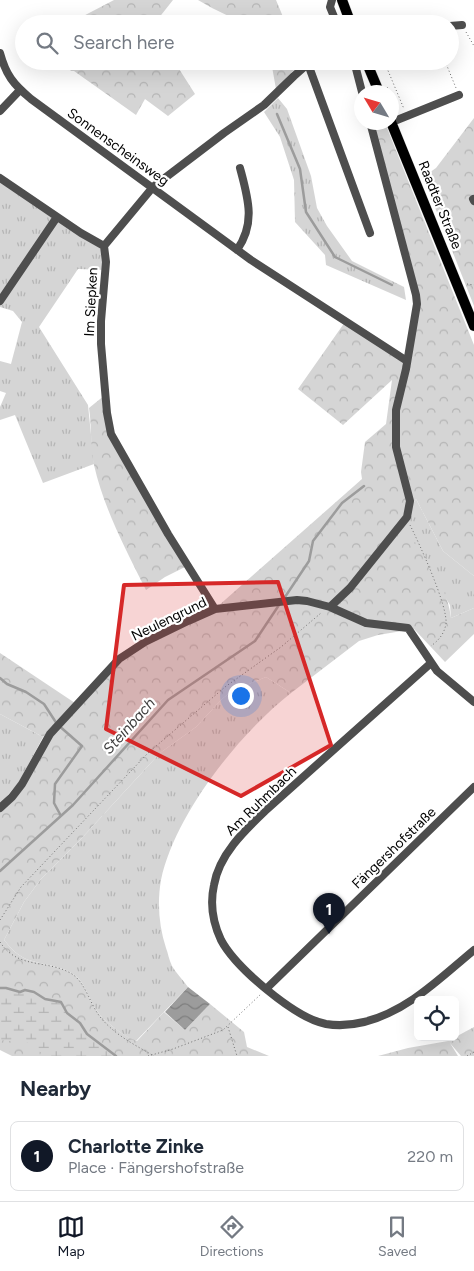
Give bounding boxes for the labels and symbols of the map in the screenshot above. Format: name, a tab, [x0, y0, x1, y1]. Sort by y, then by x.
north arrow	[354, 85, 399, 130]
street label: Sonnenscheinsweg	[64, 104, 172, 190]
street label: Raadter Straße	[415, 158, 466, 252]
street label: Im Siepken	[81, 267, 101, 337]
street label: Neulengrund	[129, 593, 209, 645]
your location	[228, 683, 254, 709]
water label: Steinbach	[99, 694, 159, 758]
street label: Am Ruhmbach	[222, 763, 300, 839]
street label: Fängershofstraße	[349, 803, 440, 892]
pin: 1	[313, 893, 345, 934]

